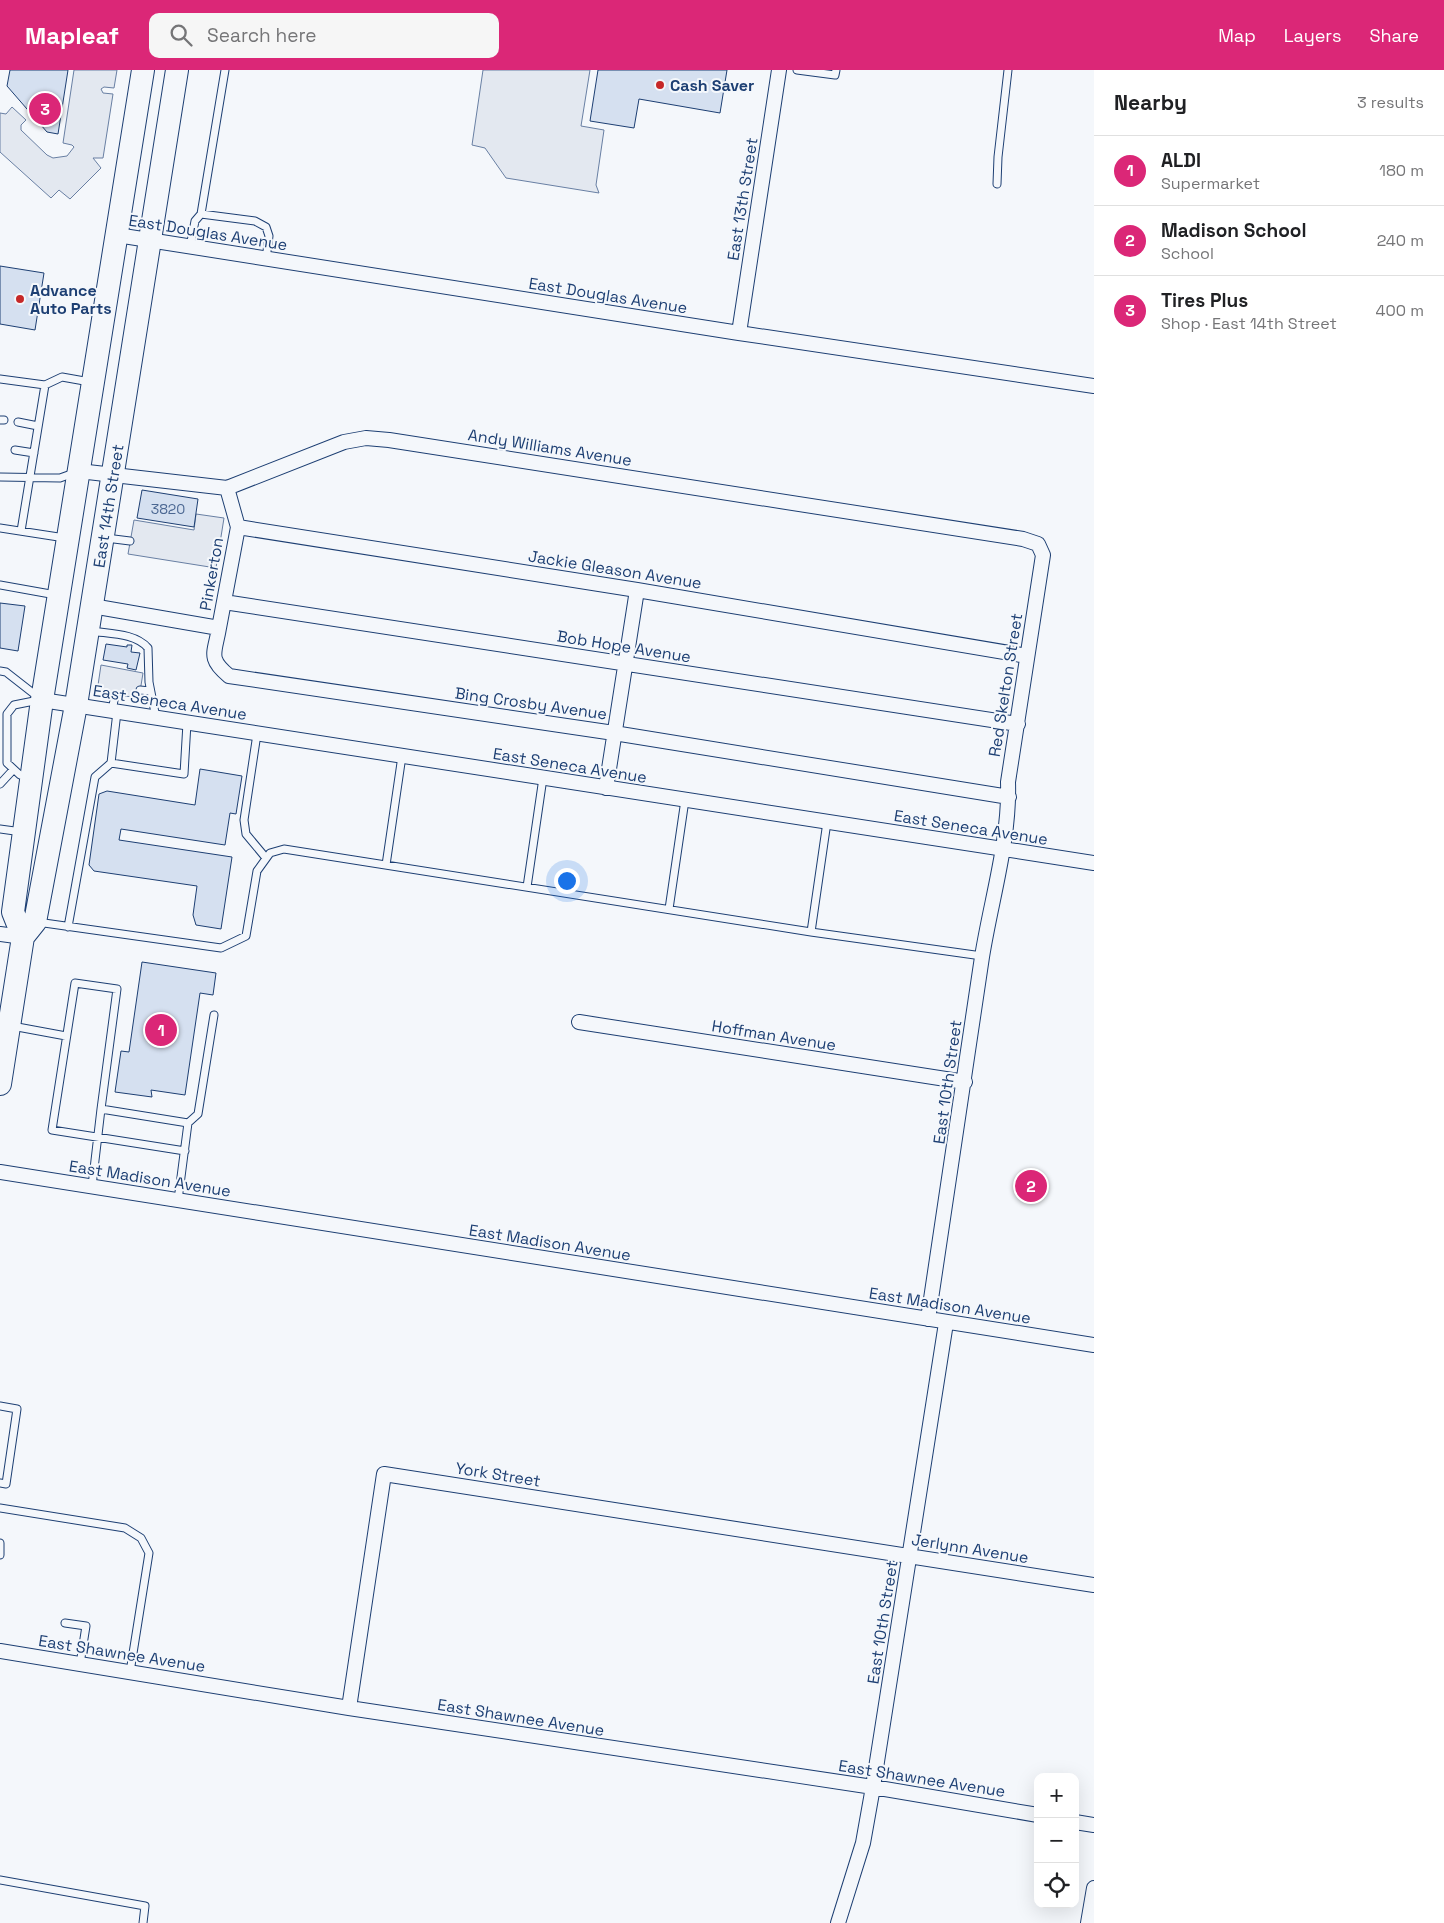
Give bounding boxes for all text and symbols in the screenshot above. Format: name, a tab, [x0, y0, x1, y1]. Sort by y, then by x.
search box	[149, 13, 499, 58]
text: Mapleaf	[25, 20, 119, 51]
icon: search	[167, 21, 195, 49]
text: Search here	[207, 23, 317, 48]
text: Map	[1218, 24, 1256, 47]
text: Layers	[1284, 24, 1341, 47]
text: Share	[1369, 24, 1419, 47]
place label: Cash Saver	[670, 75, 754, 96]
marker: Cash Saver	[654, 79, 666, 91]
text: Nearby	[1114, 89, 1187, 116]
pin: 3	[29, 90, 61, 128]
text: 3 results	[1357, 92, 1424, 113]
street label: East 13th Street	[722, 136, 763, 262]
text: ALDI	[1161, 148, 1201, 173]
text: 1	[1126, 160, 1134, 181]
text: 180 m	[1379, 160, 1424, 181]
text: Supermarket	[1161, 173, 1260, 194]
street label: East Douglas Avenue	[127, 210, 289, 255]
text: Madison School	[1161, 218, 1307, 243]
text: 2	[1125, 230, 1135, 251]
text: 240 m	[1377, 230, 1424, 251]
text: School	[1161, 243, 1214, 264]
street label: East Douglas Avenue	[527, 273, 689, 318]
place label: Advance Auto Parts	[30, 280, 112, 319]
text: Tires Plus	[1161, 288, 1248, 313]
marker: Advance Auto Parts	[14, 293, 26, 305]
text: 3	[1125, 300, 1135, 321]
text: 400 m	[1376, 300, 1424, 321]
text: Shop · East 14th Street	[1161, 313, 1337, 334]
street label: Andy Williams Avenue	[467, 424, 633, 471]
street label: East 14th Street	[88, 443, 129, 569]
house number: 3820	[151, 500, 185, 518]
street label: Pinkerton	[195, 536, 228, 612]
street label: Jackie Gleason Avenue	[527, 545, 703, 594]
street label: Red Skelton Street	[984, 612, 1027, 758]
street label: Bob Hope Avenue	[555, 626, 692, 667]
street label: East Seneca Avenue	[91, 680, 248, 725]
street label: Bing Crosby Avenue	[453, 682, 608, 725]
street label: East Seneca Avenue	[491, 743, 648, 788]
street label: East Seneca Avenue	[892, 805, 1049, 850]
your location	[554, 868, 580, 894]
pin: 1	[145, 1011, 177, 1049]
street label: Hoffman Avenue	[710, 1015, 838, 1056]
street label: East 10th Street	[928, 1019, 967, 1145]
street label: East Madison Avenue	[68, 1155, 232, 1202]
pin: 2	[1015, 1167, 1047, 1205]
street label: East Madison Avenue	[468, 1219, 632, 1266]
street label: East Madison Avenue	[868, 1282, 1032, 1329]
street label: York Street	[454, 1457, 542, 1492]
street label: Jerlynn Avenue	[910, 1529, 1030, 1568]
street label: East 10th Street	[862, 1559, 903, 1685]
street label: East Shawnee Avenue	[37, 1630, 207, 1677]
street label: East Shawnee Avenue	[436, 1694, 606, 1741]
street label: East Shawnee Avenue	[837, 1755, 1007, 1802]
map controls	[1034, 1773, 1079, 1908]
button: +	[1034, 1773, 1079, 1818]
button: −	[1034, 1818, 1079, 1863]
button: locate	[1034, 1863, 1079, 1908]

